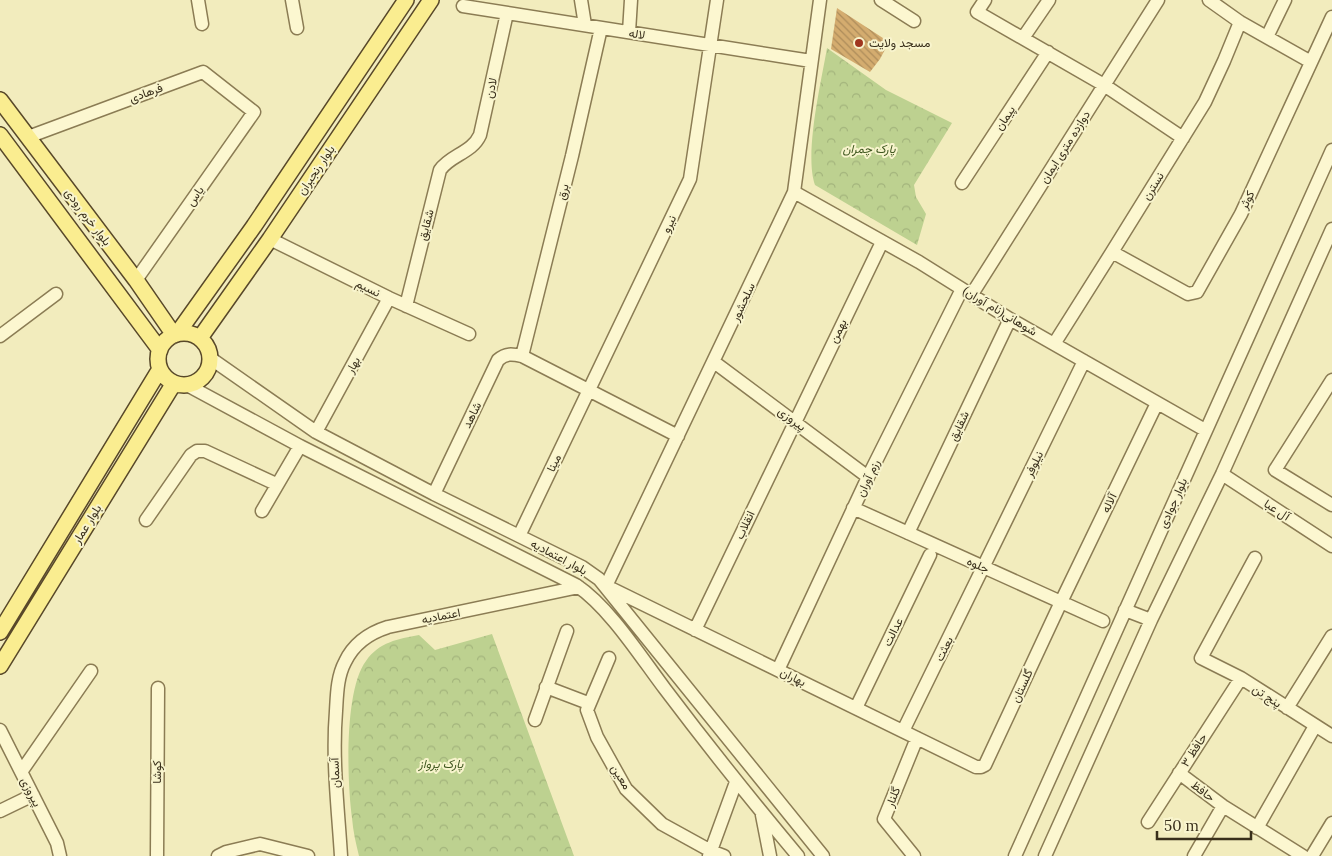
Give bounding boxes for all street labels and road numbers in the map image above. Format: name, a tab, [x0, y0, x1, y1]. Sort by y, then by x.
street label: لاله	[628, 25, 646, 42]
street label: لادن	[481, 76, 500, 100]
street label: فرهادی	[127, 80, 165, 106]
street label: پیمان	[991, 102, 1019, 134]
street label: دوازده متری ایمان	[1036, 107, 1094, 186]
street label: بلوار رنجبران	[294, 142, 338, 198]
street label: نسترن	[1138, 169, 1168, 203]
street label: برق	[553, 182, 573, 202]
street label: یاس	[182, 183, 208, 209]
street label: بلوار خرم رودی	[61, 185, 115, 249]
street label: کوثر	[1235, 188, 1258, 213]
street label: شقایق	[414, 208, 438, 242]
street label: نیرو	[658, 212, 680, 236]
street label: نسیم	[353, 275, 383, 301]
street label: سلحشور	[727, 280, 759, 325]
street label: شوهانی(نام آوران)	[960, 283, 1040, 339]
street label: بهمن	[825, 316, 851, 346]
street label: بهار	[341, 354, 364, 377]
street label: شاهد	[459, 399, 484, 430]
street label: پیروزی	[775, 403, 809, 435]
street label: شقایق	[945, 408, 973, 444]
street label: نیلوفر	[1020, 448, 1047, 481]
street label: مینا	[543, 451, 564, 474]
street label: رزم آوران	[852, 457, 884, 499]
street label: بلوار جوادی	[1155, 475, 1191, 531]
street label: آلاله	[1097, 489, 1120, 515]
street label: آل عبا	[1261, 496, 1294, 525]
street label: بلوار عمار	[68, 501, 105, 547]
street label: انقلاب	[731, 508, 758, 542]
street label: بلوار اعتمادیه	[528, 535, 590, 579]
street label: جلوه	[964, 553, 992, 577]
street label: اعتمادیه	[420, 604, 462, 627]
street label: عدالت	[879, 615, 906, 649]
street label: بعثت	[931, 634, 956, 664]
street label: بهاران	[777, 664, 809, 690]
street label: گلستان	[1007, 667, 1036, 705]
street label: پنج تن	[1249, 681, 1285, 712]
street label: حافظ ۳	[1177, 730, 1210, 769]
street label: آسمان	[326, 756, 343, 788]
street label: کوشا	[149, 760, 165, 784]
street label: معین	[607, 761, 635, 793]
street label: پیروزی	[17, 774, 45, 810]
street label: حافظ	[1188, 777, 1218, 804]
street label: گلنار	[881, 785, 904, 810]

